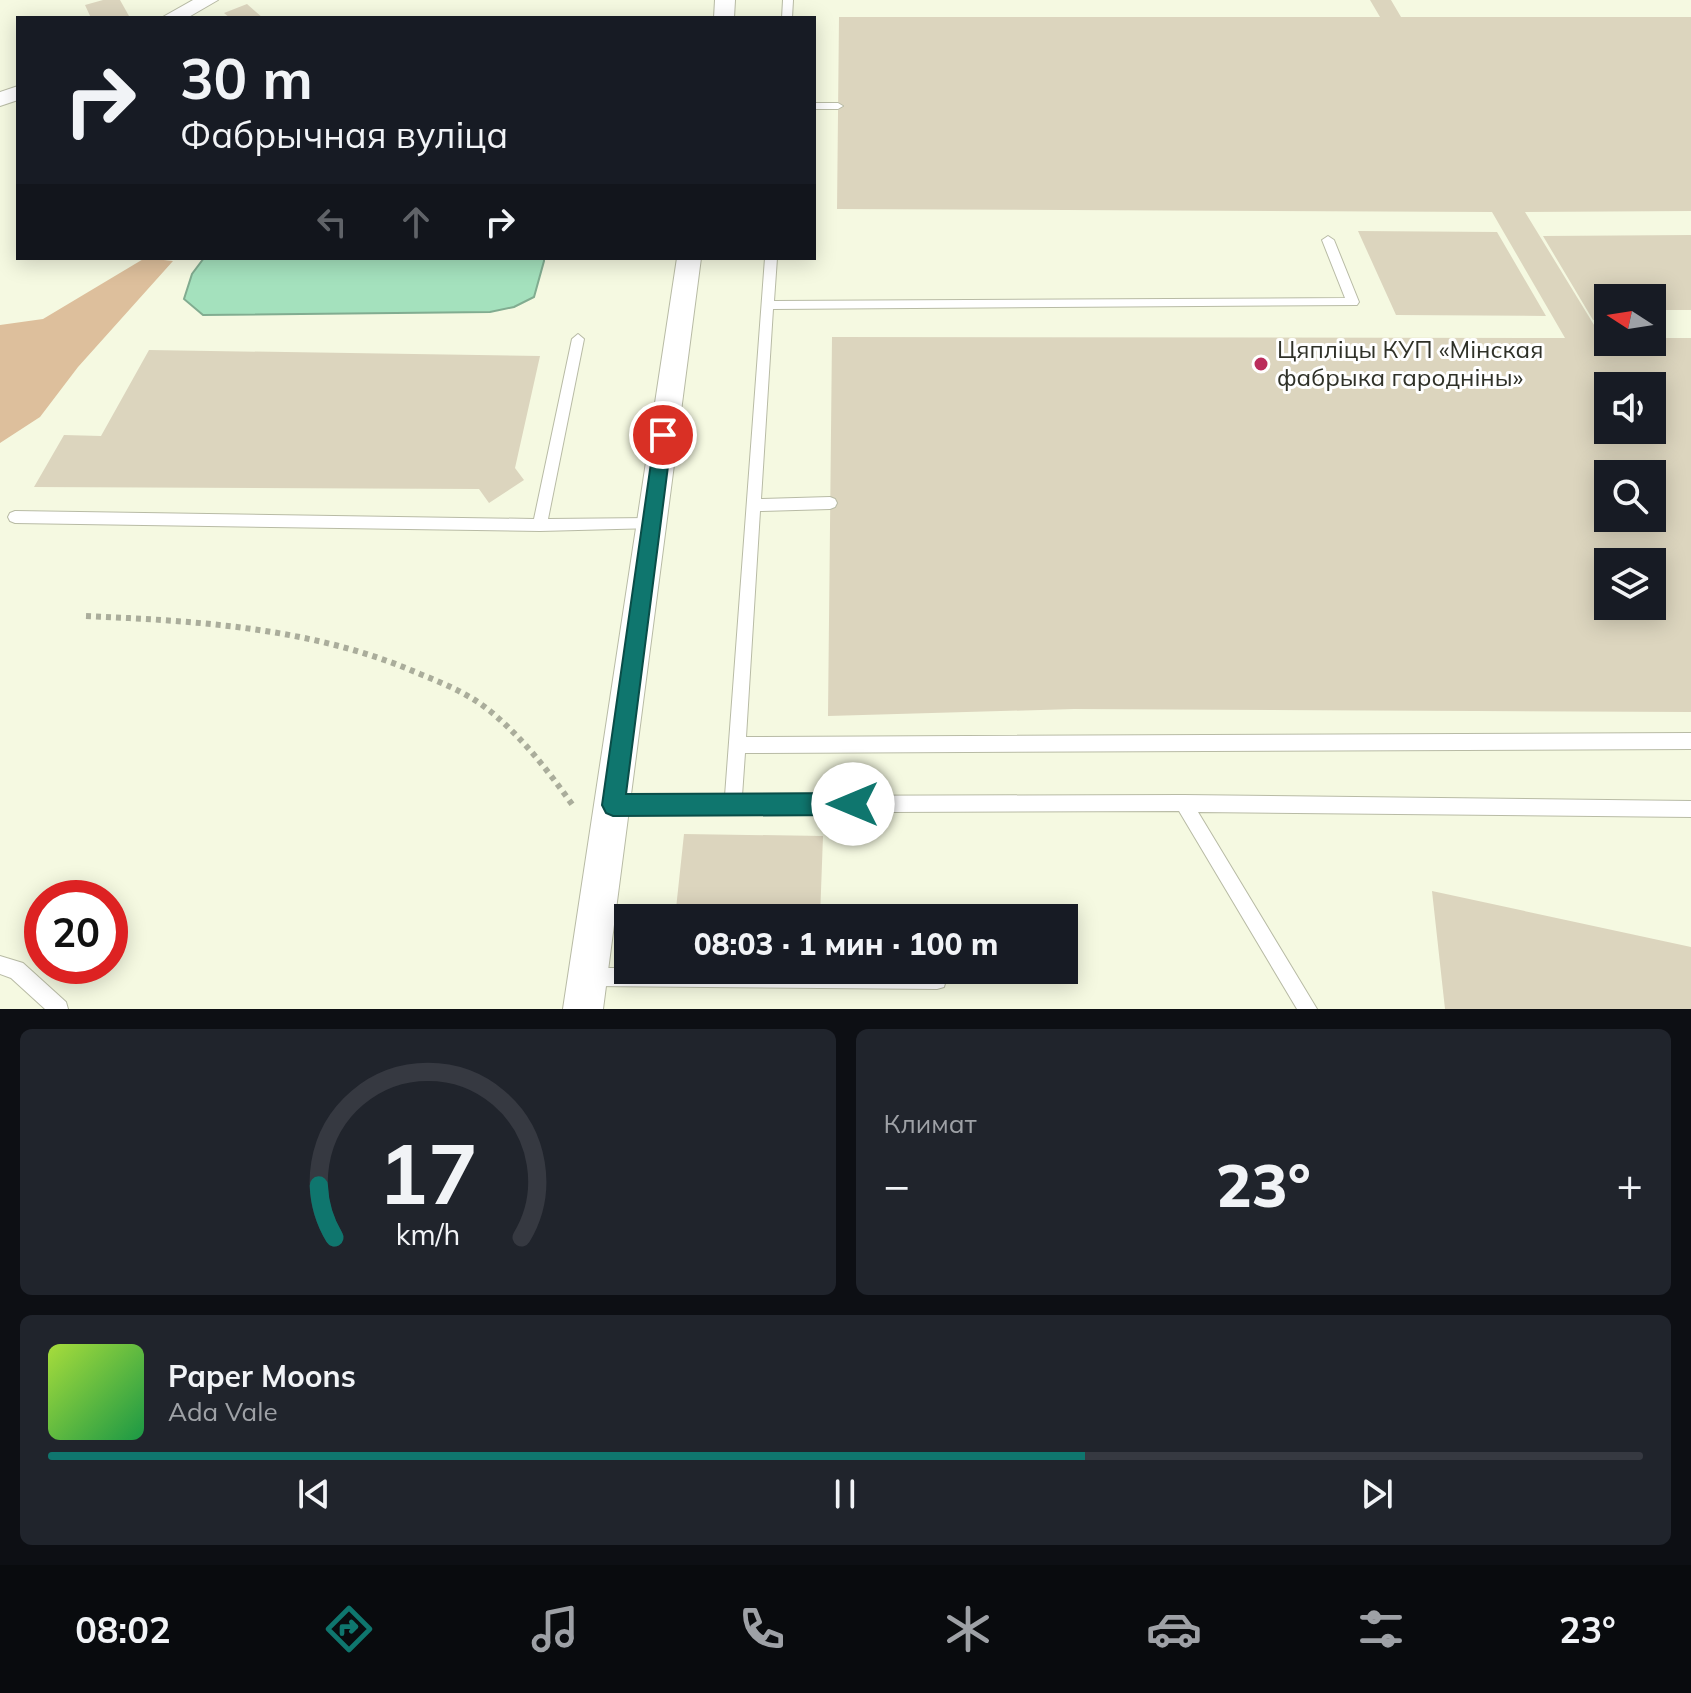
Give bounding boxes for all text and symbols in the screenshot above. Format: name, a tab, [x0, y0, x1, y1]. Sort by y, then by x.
text: 30 m	[180, 43, 313, 113]
icon: right	[48, 48, 152, 152]
text: Фабрычная вуліца	[180, 112, 508, 157]
icon: left	[310, 200, 354, 244]
icon: ahead	[394, 200, 438, 244]
icon: right	[478, 200, 522, 244]
north arrow	[1594, 284, 1666, 356]
map controls	[1594, 284, 1666, 620]
place label: Цяпліцы КУП «Мінская фабрыка гародніны»	[1277, 334, 1543, 392]
marker: Цяпліцы КУП «Мінская фабрыка гародніны»	[1252, 355, 1270, 373]
button: sound	[1594, 372, 1666, 444]
pin	[629, 401, 697, 469]
icon: arrive	[641, 413, 685, 457]
button: search	[1594, 460, 1666, 532]
button: layers	[1594, 548, 1666, 620]
position arrow	[811, 762, 895, 846]
speed limit sign: 20	[24, 880, 128, 984]
text: 08:03 · 1 мин · 100 m	[694, 925, 998, 963]
text: Климат	[884, 1107, 977, 1140]
text: 17	[378, 1120, 478, 1225]
text: 23°	[1216, 1147, 1311, 1222]
text: −	[884, 1157, 910, 1212]
text: +	[1617, 1157, 1643, 1212]
text: km/h	[395, 1216, 460, 1252]
text: Paper Moons	[168, 1357, 356, 1395]
text: Ada Vale	[168, 1395, 278, 1428]
icon: previous	[292, 1472, 336, 1516]
icon: pause	[823, 1472, 867, 1516]
icon: next	[1355, 1472, 1399, 1516]
icon: directions	[321, 1601, 377, 1657]
icon: music	[527, 1601, 583, 1657]
icon: phone	[734, 1601, 790, 1657]
icon: climate	[940, 1601, 996, 1657]
icon: car	[1146, 1601, 1202, 1657]
icon: filters	[1353, 1601, 1409, 1657]
text: 08:02	[75, 1607, 171, 1652]
text: 23°	[1559, 1607, 1616, 1652]

